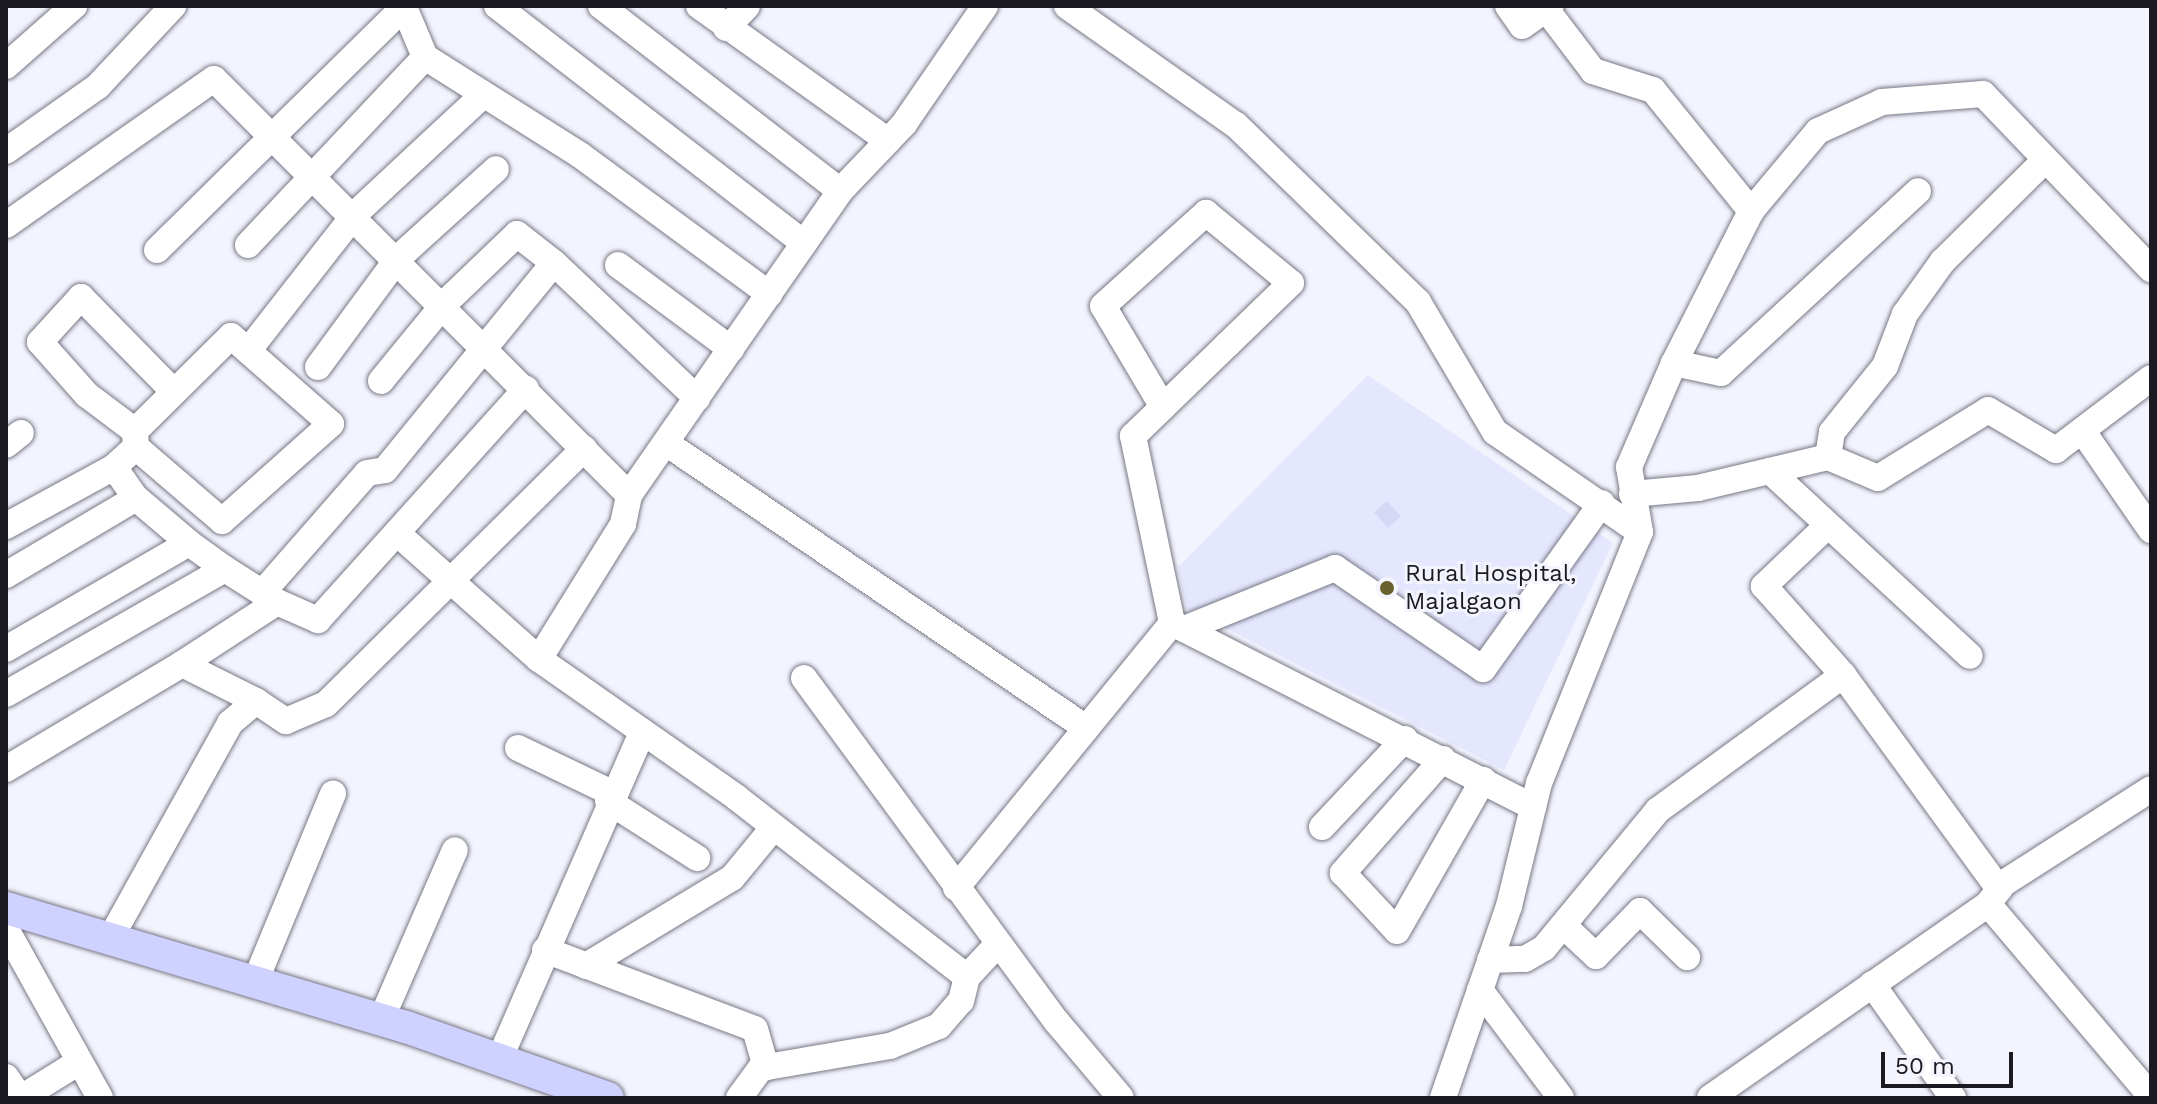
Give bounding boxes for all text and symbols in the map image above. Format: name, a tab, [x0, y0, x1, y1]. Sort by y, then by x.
place label: Rural Hospital, Majalgaon	[1405, 560, 1577, 616]
marker: Rural Hospital, Majalgaon	[1376, 577, 1398, 599]
scale bar	[1885, 1036, 2017, 1086]
text: 50 m	[1895, 1052, 1955, 1080]

